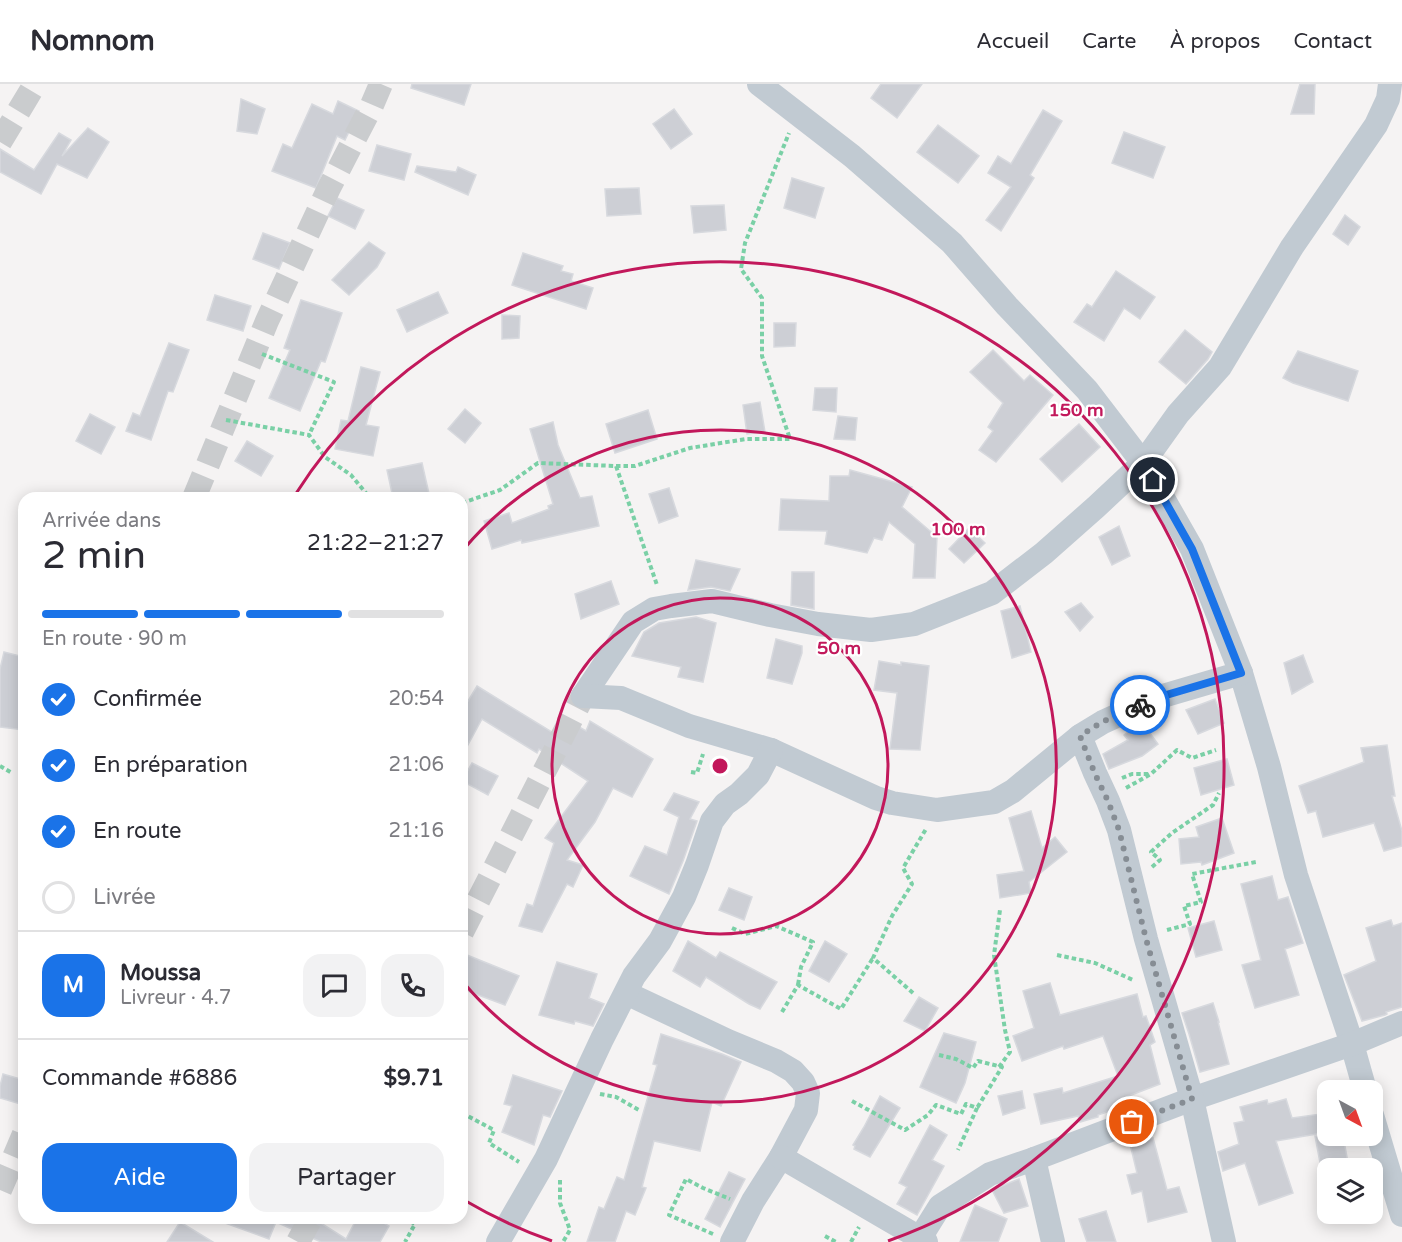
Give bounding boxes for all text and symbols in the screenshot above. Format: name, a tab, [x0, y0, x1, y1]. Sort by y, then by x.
text: Nomnom	[30, 24, 155, 58]
text: Accueil	[976, 29, 1049, 54]
text: Carte	[1082, 29, 1136, 54]
text: À propos	[1169, 29, 1260, 54]
text: Contact	[1293, 29, 1372, 54]
text: 150 m	[1048, 399, 1104, 421]
pin	[1127, 454, 1178, 505]
icon: home	[1136, 463, 1169, 496]
text: Arrivée dans	[42, 509, 161, 533]
text: 100 m	[930, 518, 986, 540]
text: 21:22–21:27	[307, 530, 444, 556]
text: 2 min	[42, 532, 146, 579]
text: En route · 90 m	[42, 627, 187, 651]
text: 50 m	[817, 637, 861, 659]
courier	[1110, 675, 1170, 735]
icon: check	[42, 683, 75, 716]
text: Confirmée	[93, 686, 202, 712]
text: 20:54	[389, 687, 444, 711]
icon: bike	[1124, 689, 1157, 722]
icon: check	[42, 749, 75, 782]
text: En préparation	[93, 752, 248, 778]
text: 21:06	[389, 753, 444, 777]
centre of rings	[710, 756, 730, 776]
icon: check	[42, 815, 75, 848]
text: En route	[93, 818, 182, 844]
text: 21:16	[389, 819, 444, 843]
text: Livrée	[93, 884, 156, 910]
button: chat	[303, 954, 366, 1017]
button: phone	[381, 954, 444, 1017]
text: Moussa	[120, 960, 201, 986]
text: M	[63, 972, 84, 998]
text: Livreur · 4.7	[120, 986, 231, 1010]
text: Commande #6886	[42, 1065, 237, 1091]
text: $9.71	[383, 1065, 444, 1091]
north arrow	[1317, 1080, 1383, 1146]
map controls	[1317, 1080, 1383, 1224]
pin	[1106, 1096, 1157, 1147]
icon: bag	[1115, 1105, 1148, 1138]
button: Aide	[42, 1143, 237, 1212]
button: Partager	[249, 1143, 444, 1212]
button: layers	[1317, 1158, 1383, 1224]

